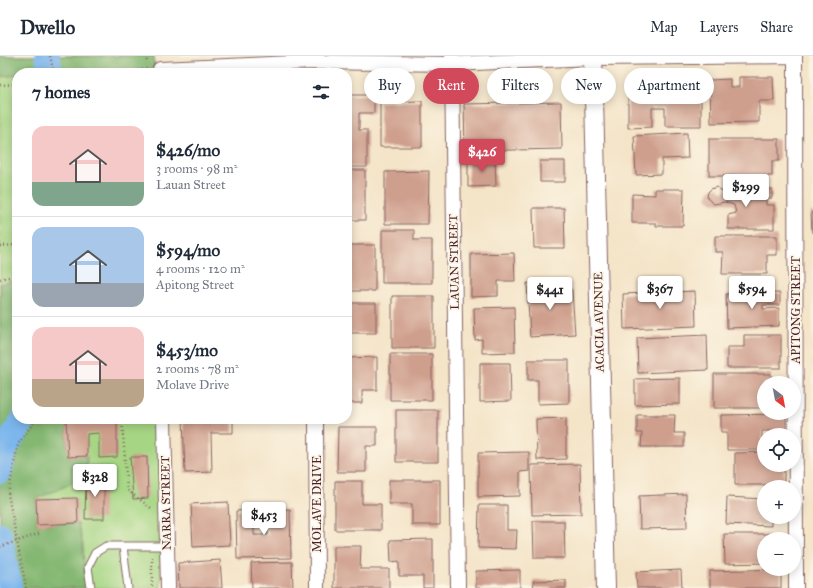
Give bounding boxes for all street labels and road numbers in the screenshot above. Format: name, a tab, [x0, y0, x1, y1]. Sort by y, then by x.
street label: LAUAN STREET	[446, 214, 462, 310]
street label: APITONG STREET	[789, 256, 803, 365]
street label: ACACIA AVENUE	[591, 271, 607, 373]
street label: MOLAVE DRIVE	[310, 455, 324, 553]
street label: NARRA STREET	[158, 456, 174, 550]

